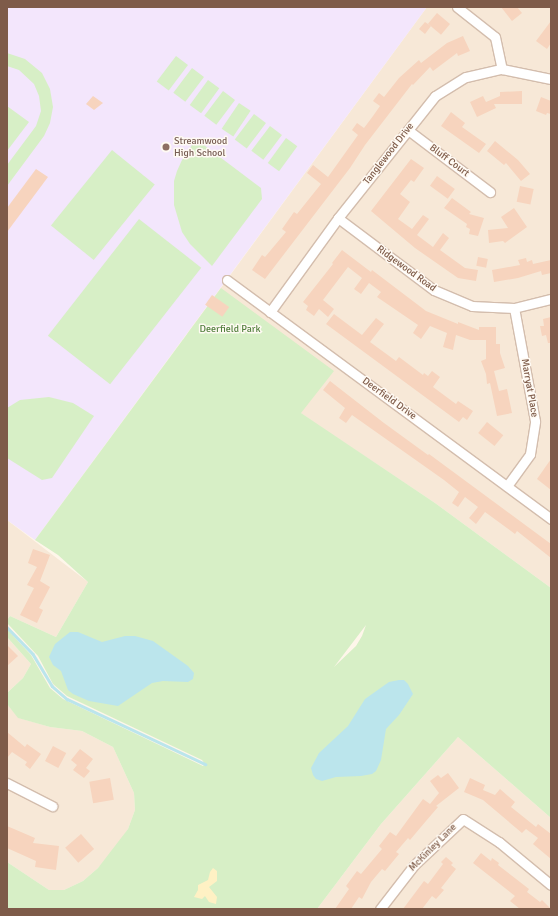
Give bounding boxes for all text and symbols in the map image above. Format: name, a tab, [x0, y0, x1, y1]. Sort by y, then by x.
street label: Tanglewood Drive	[361, 121, 417, 187]
place label: Streamwood High School	[174, 135, 227, 158]
marker: Streamwood High School	[161, 142, 171, 152]
street label: Bluff Court	[427, 142, 471, 180]
street label: Ridgewood Road	[374, 243, 438, 295]
park label: Deerfield Park	[200, 324, 260, 336]
street label: Marryat Place	[518, 358, 540, 418]
street label: Deerfield Drive	[360, 375, 418, 423]
street label: McKinley Lane	[407, 822, 459, 874]

